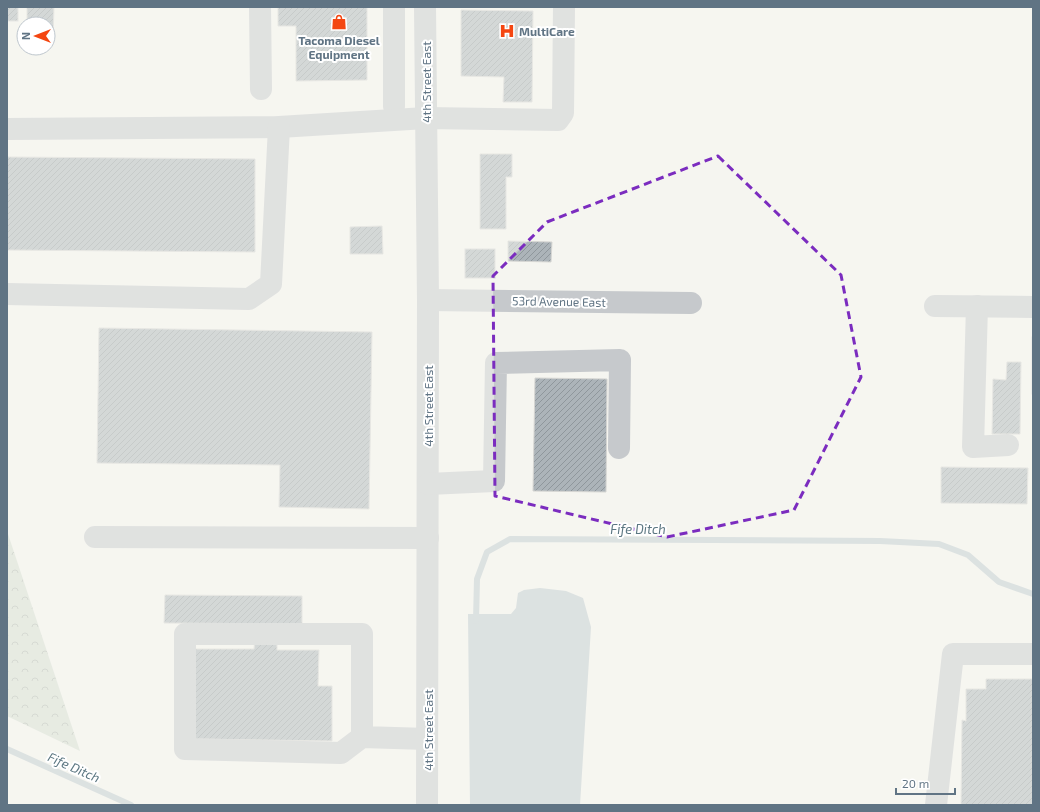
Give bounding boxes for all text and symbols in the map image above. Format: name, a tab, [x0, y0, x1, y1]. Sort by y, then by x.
shop icon: Tacoma Diesel Equipment	[330, 13, 348, 31]
north arrow	[16, 16, 56, 56]
hospital icon: MultiCare	[498, 22, 516, 40]
place label: MultiCare	[519, 24, 575, 38]
text: N	[19, 32, 32, 40]
place label: Tacoma Diesel Equipment	[298, 33, 380, 61]
street label: 4th Street East	[419, 41, 433, 123]
street label: 53rd Avenue East	[512, 293, 606, 309]
street label: 4th Street East	[421, 365, 435, 447]
water label: Fife Ditch	[610, 521, 666, 537]
street label: 4th Street East	[421, 689, 435, 771]
water label: Fife Ditch	[45, 748, 103, 786]
scale bar	[896, 770, 955, 796]
text: 20 m	[902, 776, 929, 790]

